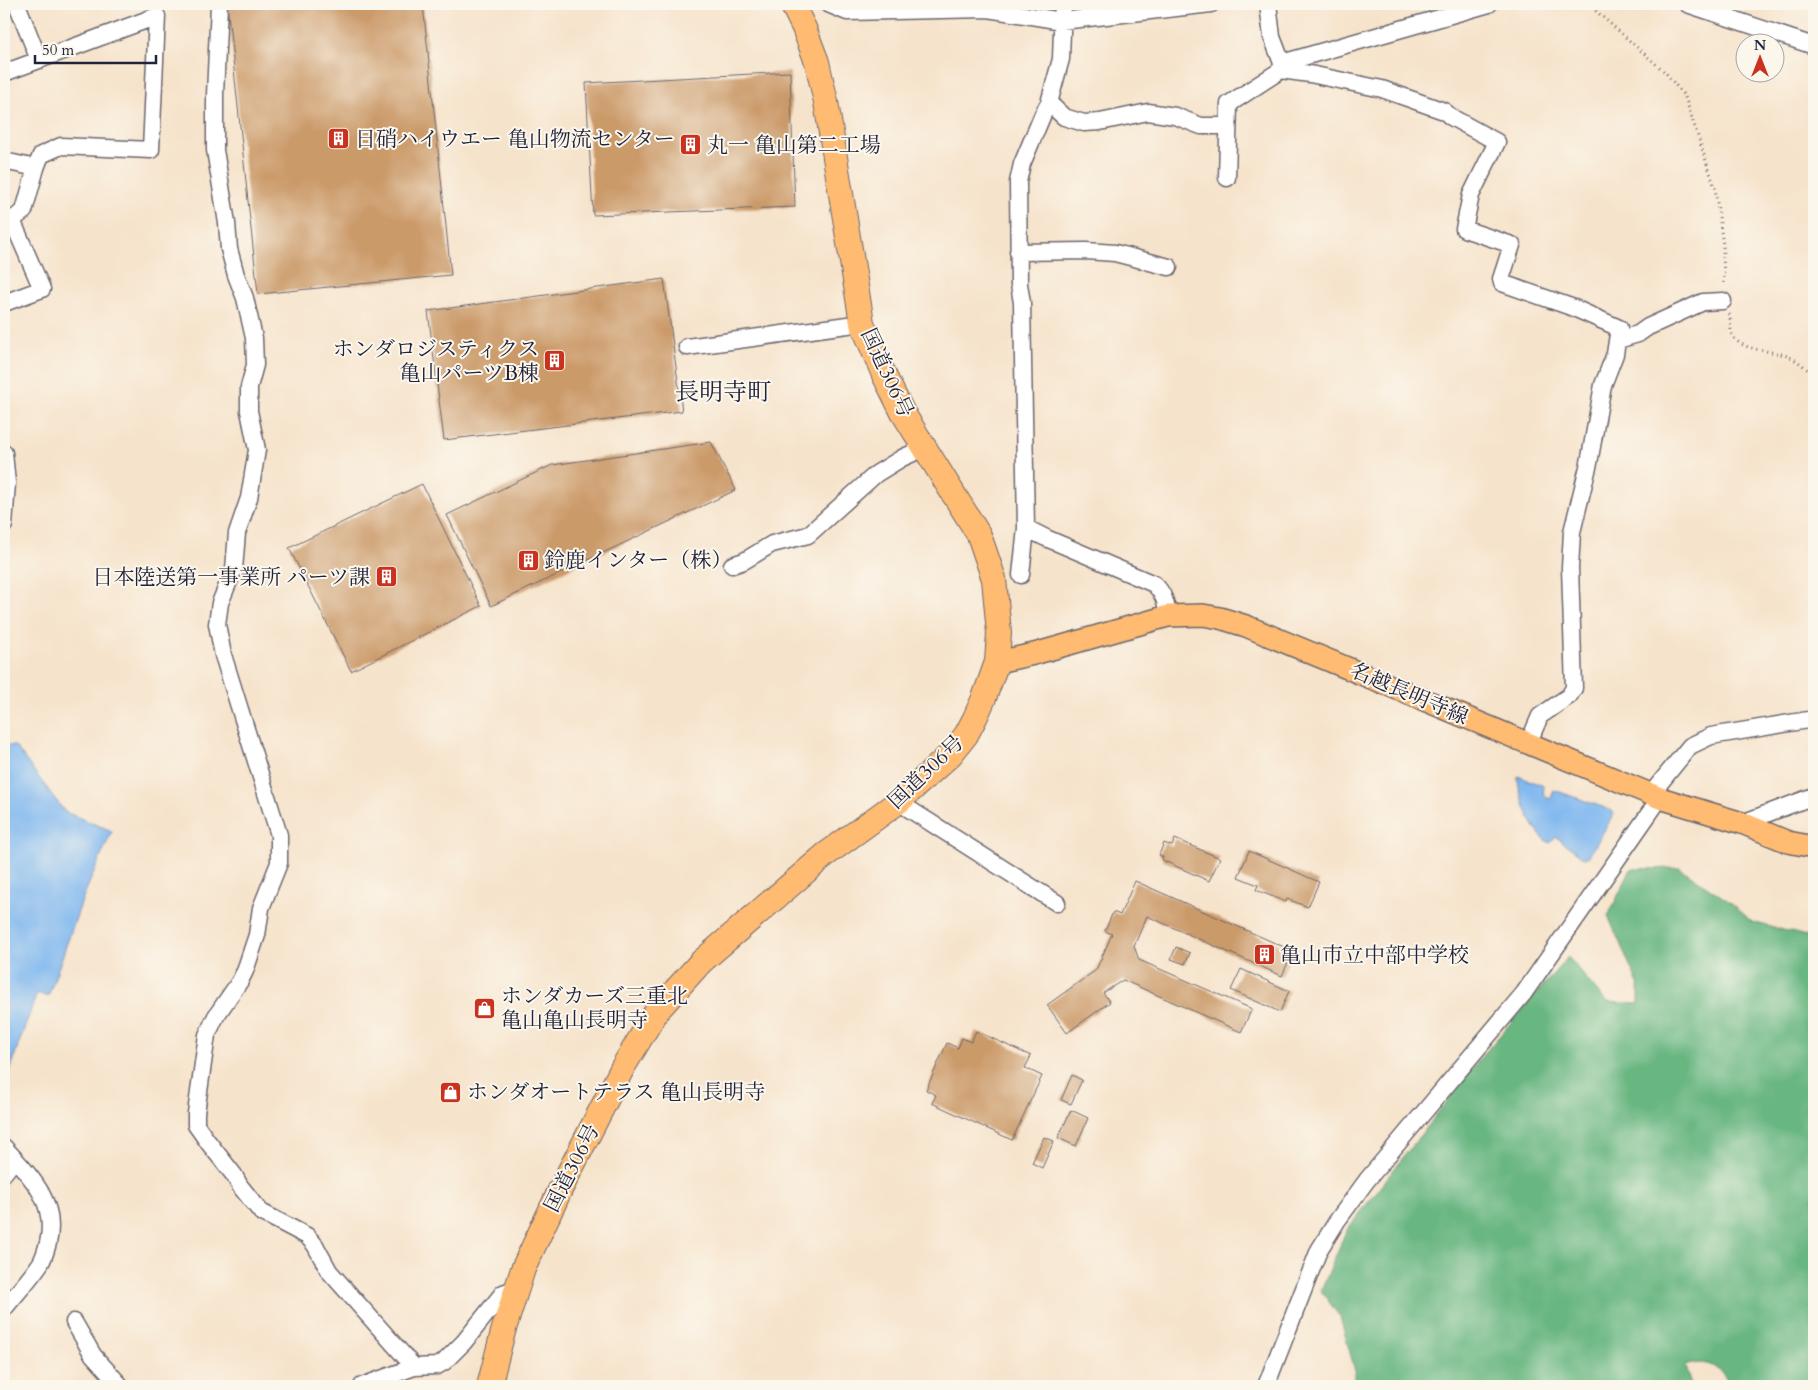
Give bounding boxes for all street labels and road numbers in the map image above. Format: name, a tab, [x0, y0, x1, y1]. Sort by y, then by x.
street label: 国道306号	[854, 324, 920, 422]
street label: 名越長明寺線	[1345, 656, 1473, 732]
street label: 国道306号	[882, 728, 970, 816]
street label: 国道306号	[537, 1119, 607, 1217]

